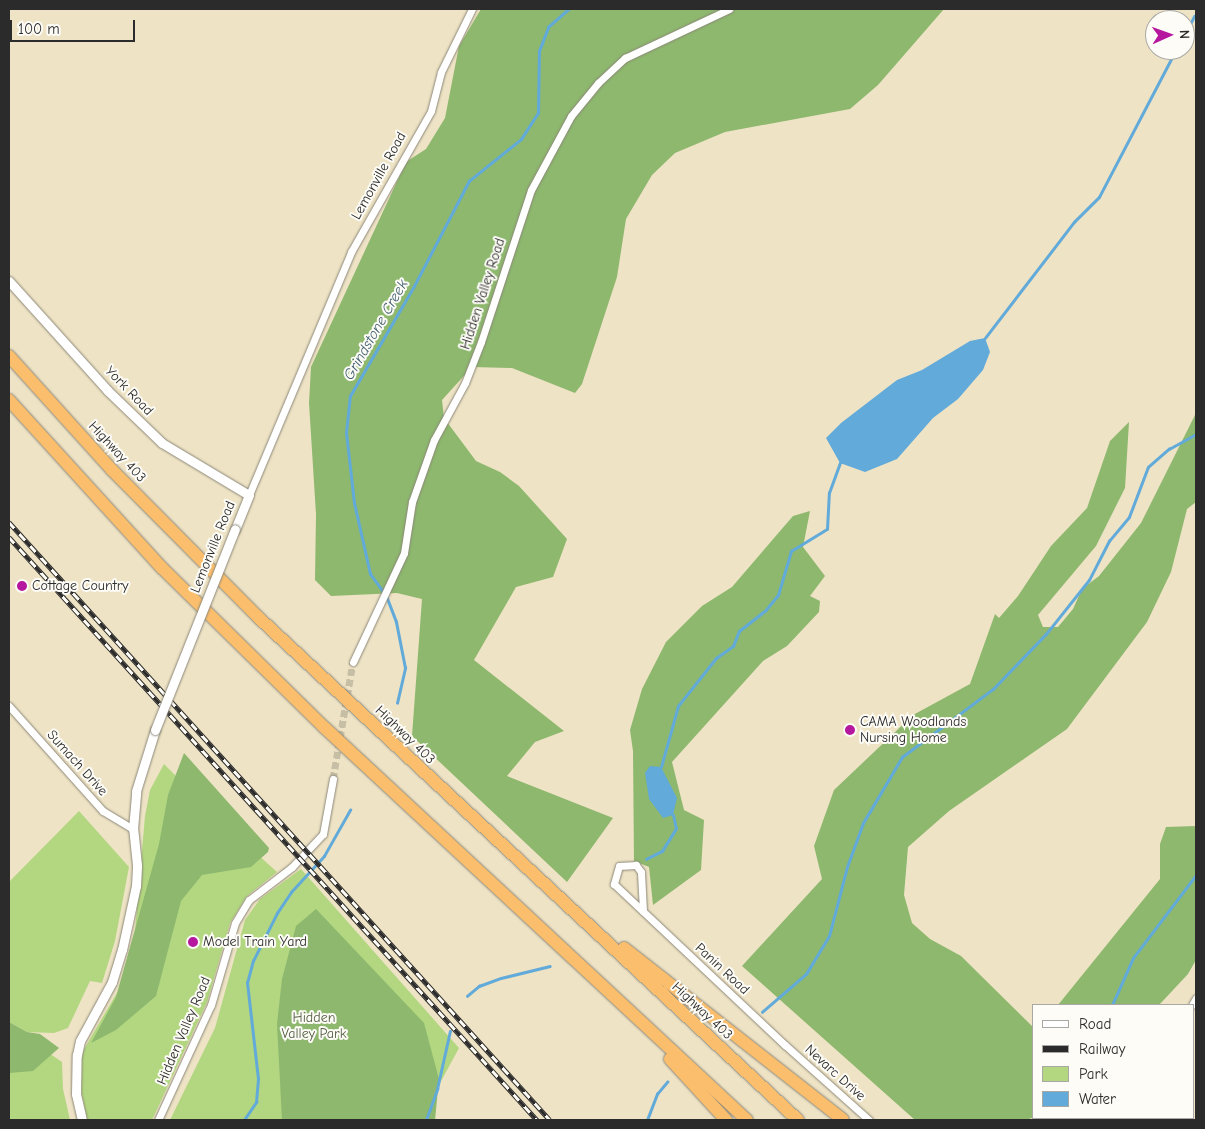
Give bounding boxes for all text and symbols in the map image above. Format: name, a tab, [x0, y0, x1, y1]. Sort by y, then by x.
scale bar	[12, 10, 138, 42]
north arrow	[1145, 10, 1195, 60]
text: 100 m	[18, 20, 60, 38]
text: N	[1176, 30, 1193, 39]
street label: Lemonville Road	[348, 129, 410, 223]
street label: Hidden Valley Road	[457, 236, 509, 352]
water label: Grindstone Creek	[340, 277, 412, 383]
street label: York Road	[101, 363, 157, 419]
street label: Highway 403	[85, 418, 149, 486]
street label: Lemonville Road	[187, 499, 239, 595]
place label: Cottage Country	[32, 578, 129, 594]
marker: Cottage Country	[16, 580, 28, 592]
street label: Highway 403	[372, 702, 438, 768]
place label: CAMA Woodlands Nursing Home	[860, 714, 966, 746]
marker: CAMA Woodlands Nursing Home	[844, 724, 856, 736]
street label: Sumach Drive	[43, 727, 111, 799]
place label: Model Train Yard	[203, 934, 307, 950]
marker: Model Train Yard	[187, 936, 199, 948]
street label: Panin Road	[691, 940, 753, 998]
street label: Hidden Valley Road	[154, 974, 214, 1088]
street label: Highway 403	[668, 979, 736, 1043]
legend	[1032, 1004, 1195, 1119]
park label: Hidden Valley Park	[282, 1010, 346, 1042]
text: Road	[1079, 1015, 1111, 1033]
text: Railway	[1079, 1040, 1125, 1058]
street label: Nevarc Drive	[801, 1041, 869, 1105]
text: Park	[1079, 1065, 1108, 1083]
text: Water	[1079, 1090, 1116, 1108]

